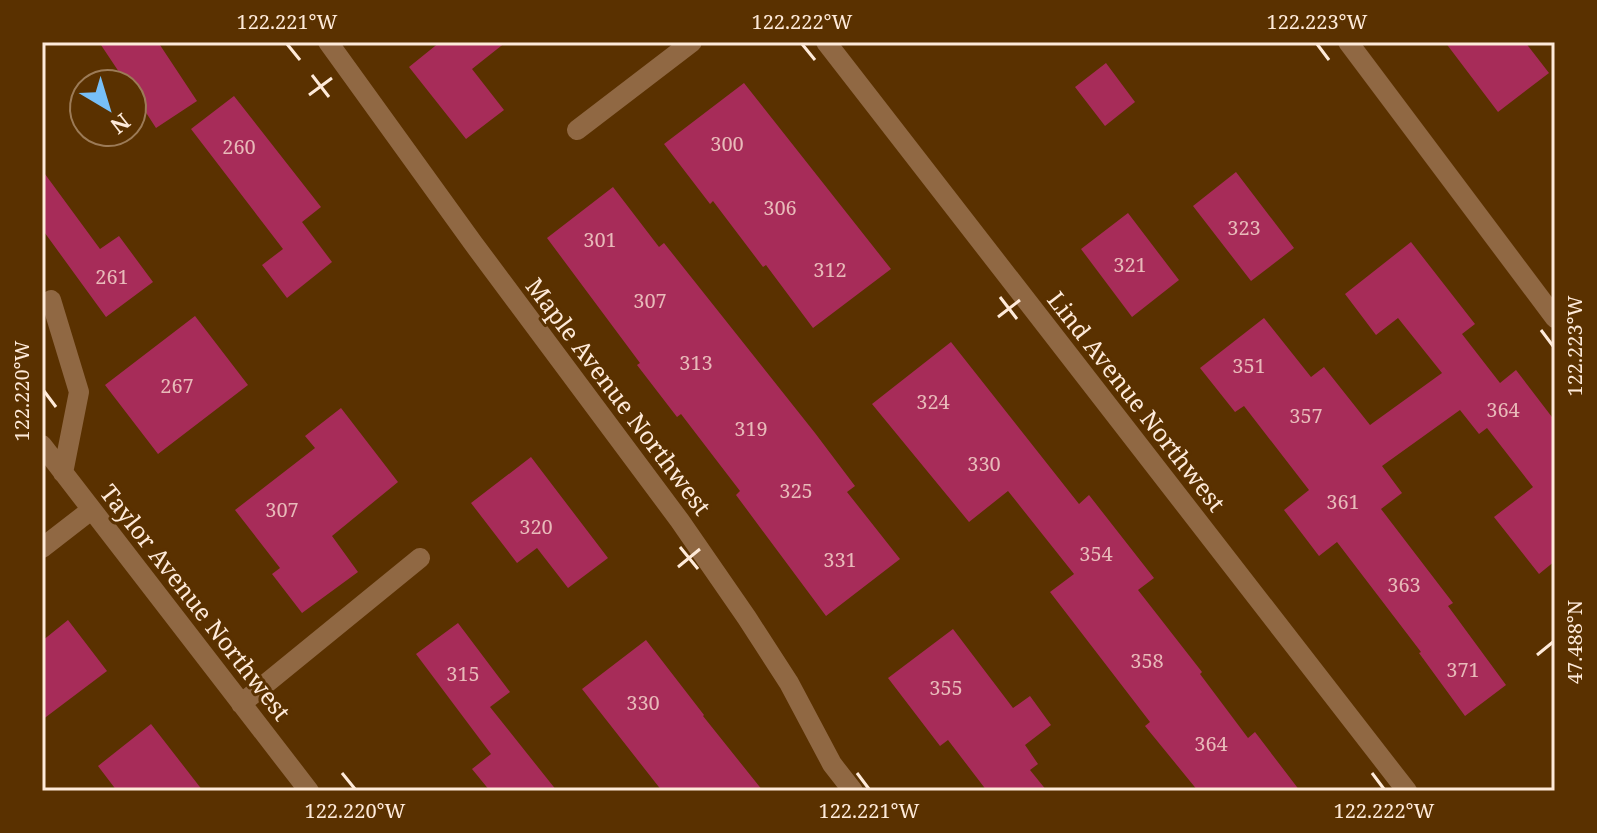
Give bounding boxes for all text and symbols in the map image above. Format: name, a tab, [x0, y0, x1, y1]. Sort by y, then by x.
text: 122.221°W	[236, 8, 338, 35]
text: 122.222°W	[751, 8, 853, 35]
text: 122.223°W	[1266, 8, 1368, 35]
north arrow	[68, 68, 148, 148]
text: N	[105, 107, 137, 142]
house number: 300	[710, 130, 744, 157]
house number: 260	[222, 133, 256, 160]
house number: 306	[763, 194, 797, 221]
house number: 323	[1227, 214, 1261, 241]
house number: 301	[583, 226, 617, 253]
house number: 321	[1113, 251, 1147, 278]
house number: 312	[813, 256, 847, 283]
house number: 261	[95, 263, 129, 290]
street label: Maple Avenue Northwest	[519, 271, 719, 521]
street label: Lind Avenue Northwest	[1041, 284, 1233, 518]
house number: 307	[633, 287, 667, 314]
text: 122.223°W	[1561, 295, 1588, 397]
text: 122.220°W	[8, 340, 35, 442]
house number: 313	[679, 349, 713, 376]
house number: 351	[1232, 352, 1266, 379]
house number: 267	[160, 372, 194, 399]
house number: 324	[916, 388, 950, 415]
house number: 364	[1486, 396, 1520, 423]
house number: 357	[1289, 402, 1323, 429]
house number: 319	[734, 415, 768, 442]
house number: 330	[967, 450, 1001, 477]
street label: Taylor Avenue Northwest	[93, 477, 299, 727]
house number: 325	[779, 477, 813, 504]
house number: 361	[1326, 488, 1360, 515]
house number: 307	[265, 496, 299, 523]
house number: 320	[519, 513, 553, 540]
house number: 354	[1079, 540, 1113, 567]
house number: 331	[823, 546, 857, 573]
house number: 363	[1387, 571, 1421, 598]
text: 47.488°N	[1561, 600, 1588, 684]
house number: 358	[1130, 647, 1164, 674]
house number: 371	[1446, 656, 1480, 683]
house number: 315	[446, 660, 480, 687]
house number: 355	[929, 674, 963, 701]
house number: 330	[626, 689, 660, 716]
house number: 364	[1194, 730, 1228, 757]
text: 122.220°W	[304, 797, 406, 824]
text: 122.221°W	[818, 797, 920, 824]
text: 122.222°W	[1333, 797, 1435, 824]

